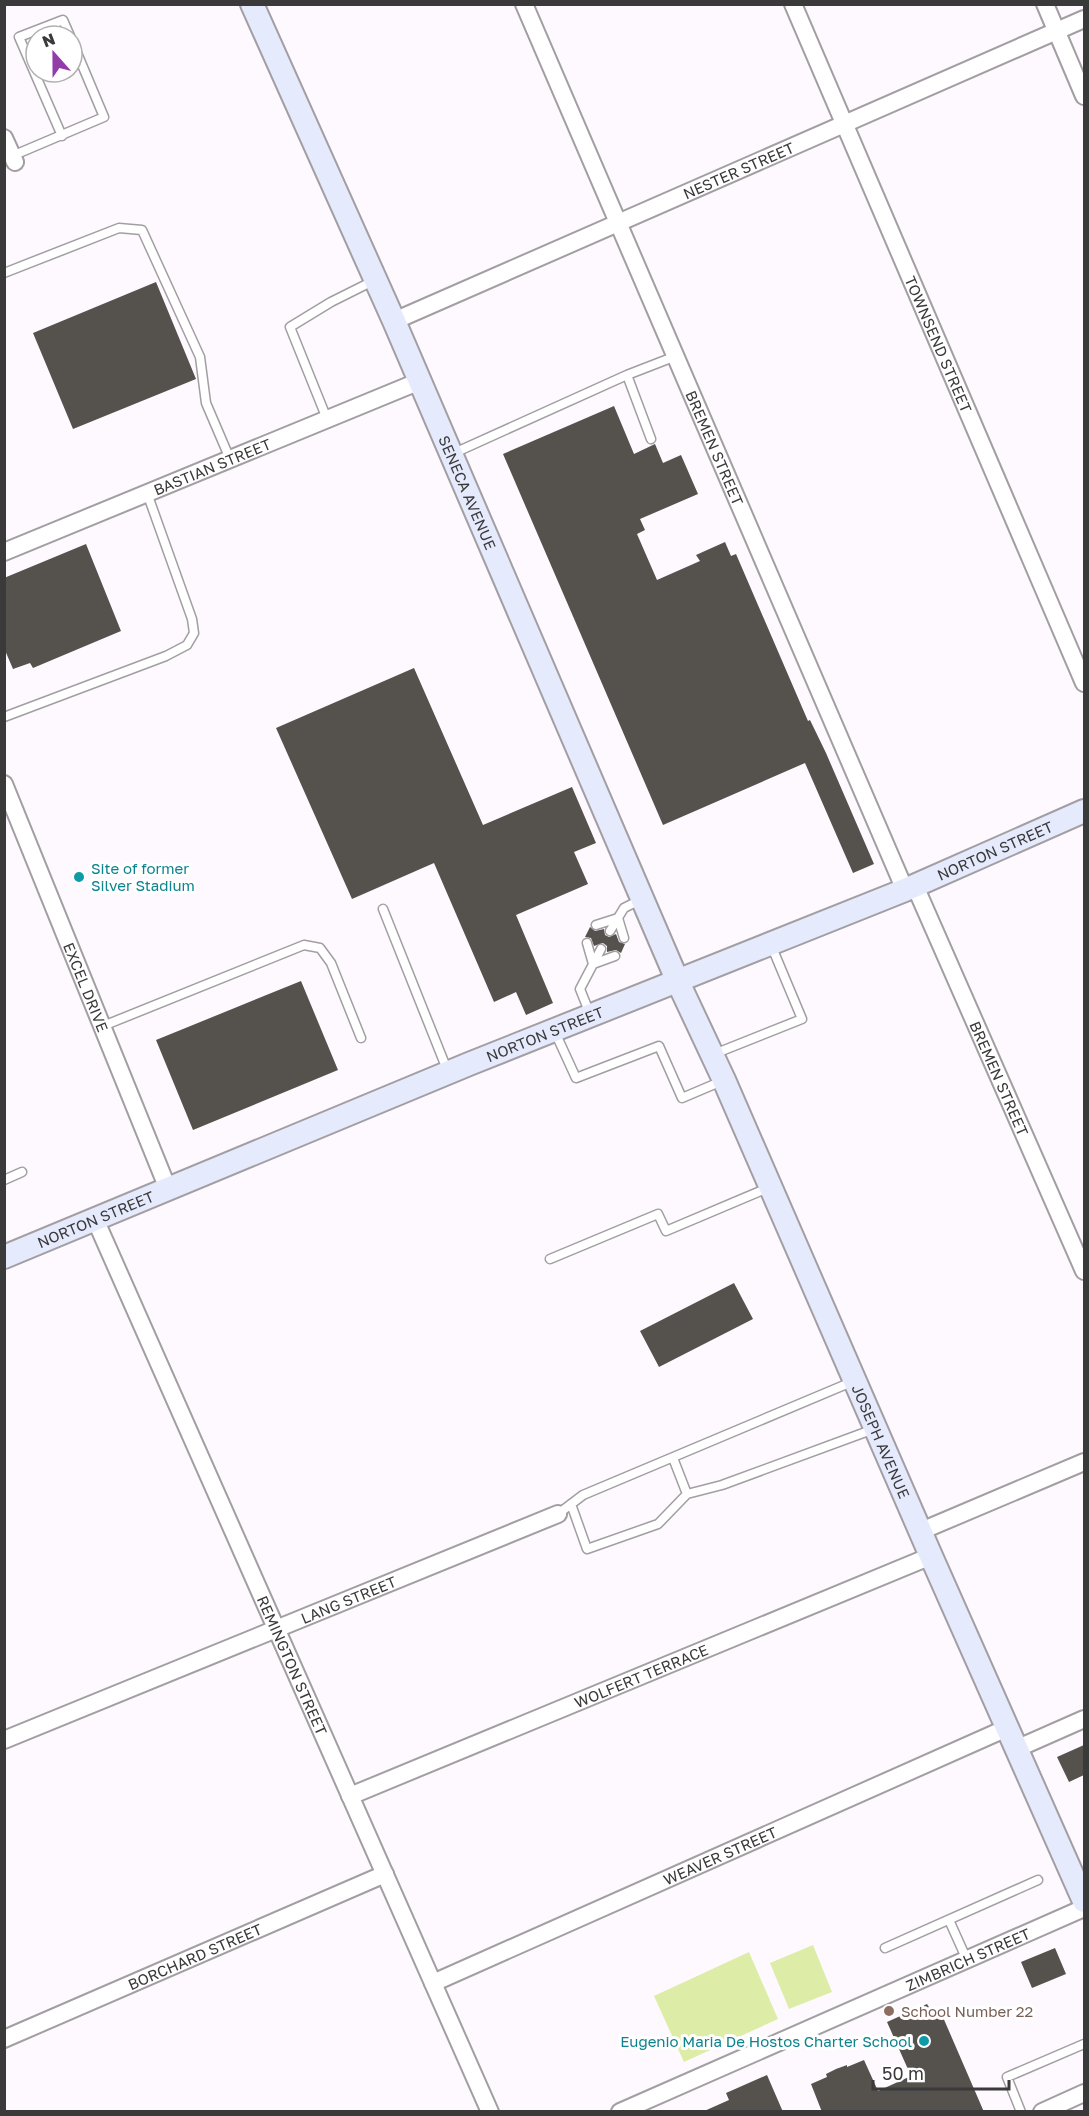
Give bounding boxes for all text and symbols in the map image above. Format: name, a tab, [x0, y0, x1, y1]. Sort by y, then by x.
north arrow	[24, 24, 84, 84]
text: N	[39, 28, 58, 52]
street label: NESTER STREET	[680, 138, 797, 202]
street label: TOWNSEND STREET	[902, 273, 976, 415]
street label: BREMEN STREET	[682, 387, 747, 508]
street label: SENECA AVENUE	[435, 433, 500, 552]
street label: BASTIAN STREET	[151, 434, 273, 499]
street label: NORTON STREET	[934, 817, 1055, 884]
place label: Site of former Silver Stadium	[91, 859, 195, 894]
marker: Site of former Silver Stadium	[72, 870, 86, 884]
street label: EXCEL DRIVE	[60, 940, 112, 1034]
street label: NORTON STREET	[484, 1002, 606, 1065]
street label: BREMEN STREET	[966, 1018, 1032, 1138]
street label: NORTON STREET	[34, 1187, 156, 1251]
street label: JOSEPH AVENUE	[848, 1381, 914, 1501]
street label: LANG STREET	[298, 1572, 399, 1627]
street label: REMINGTON STREET	[254, 1593, 331, 1738]
street label: WOLFERT TERRACE	[572, 1640, 711, 1711]
street label: WEAVER STREET	[660, 1822, 779, 1889]
street label: BORCHARD STREET	[125, 1919, 265, 1993]
street label: ZIMBRICH STREET	[903, 1924, 1033, 1994]
place label: School Number 22	[901, 2002, 1033, 2020]
marker: School Number 22	[882, 2004, 896, 2018]
place label: Eugenio Maria De Hostos Charter School	[620, 2032, 912, 2050]
marker: Eugenio Maria De Hostos Charter School	[917, 2034, 931, 2048]
scale bar	[873, 2053, 1010, 2091]
text: 50 m	[882, 2062, 924, 2084]

